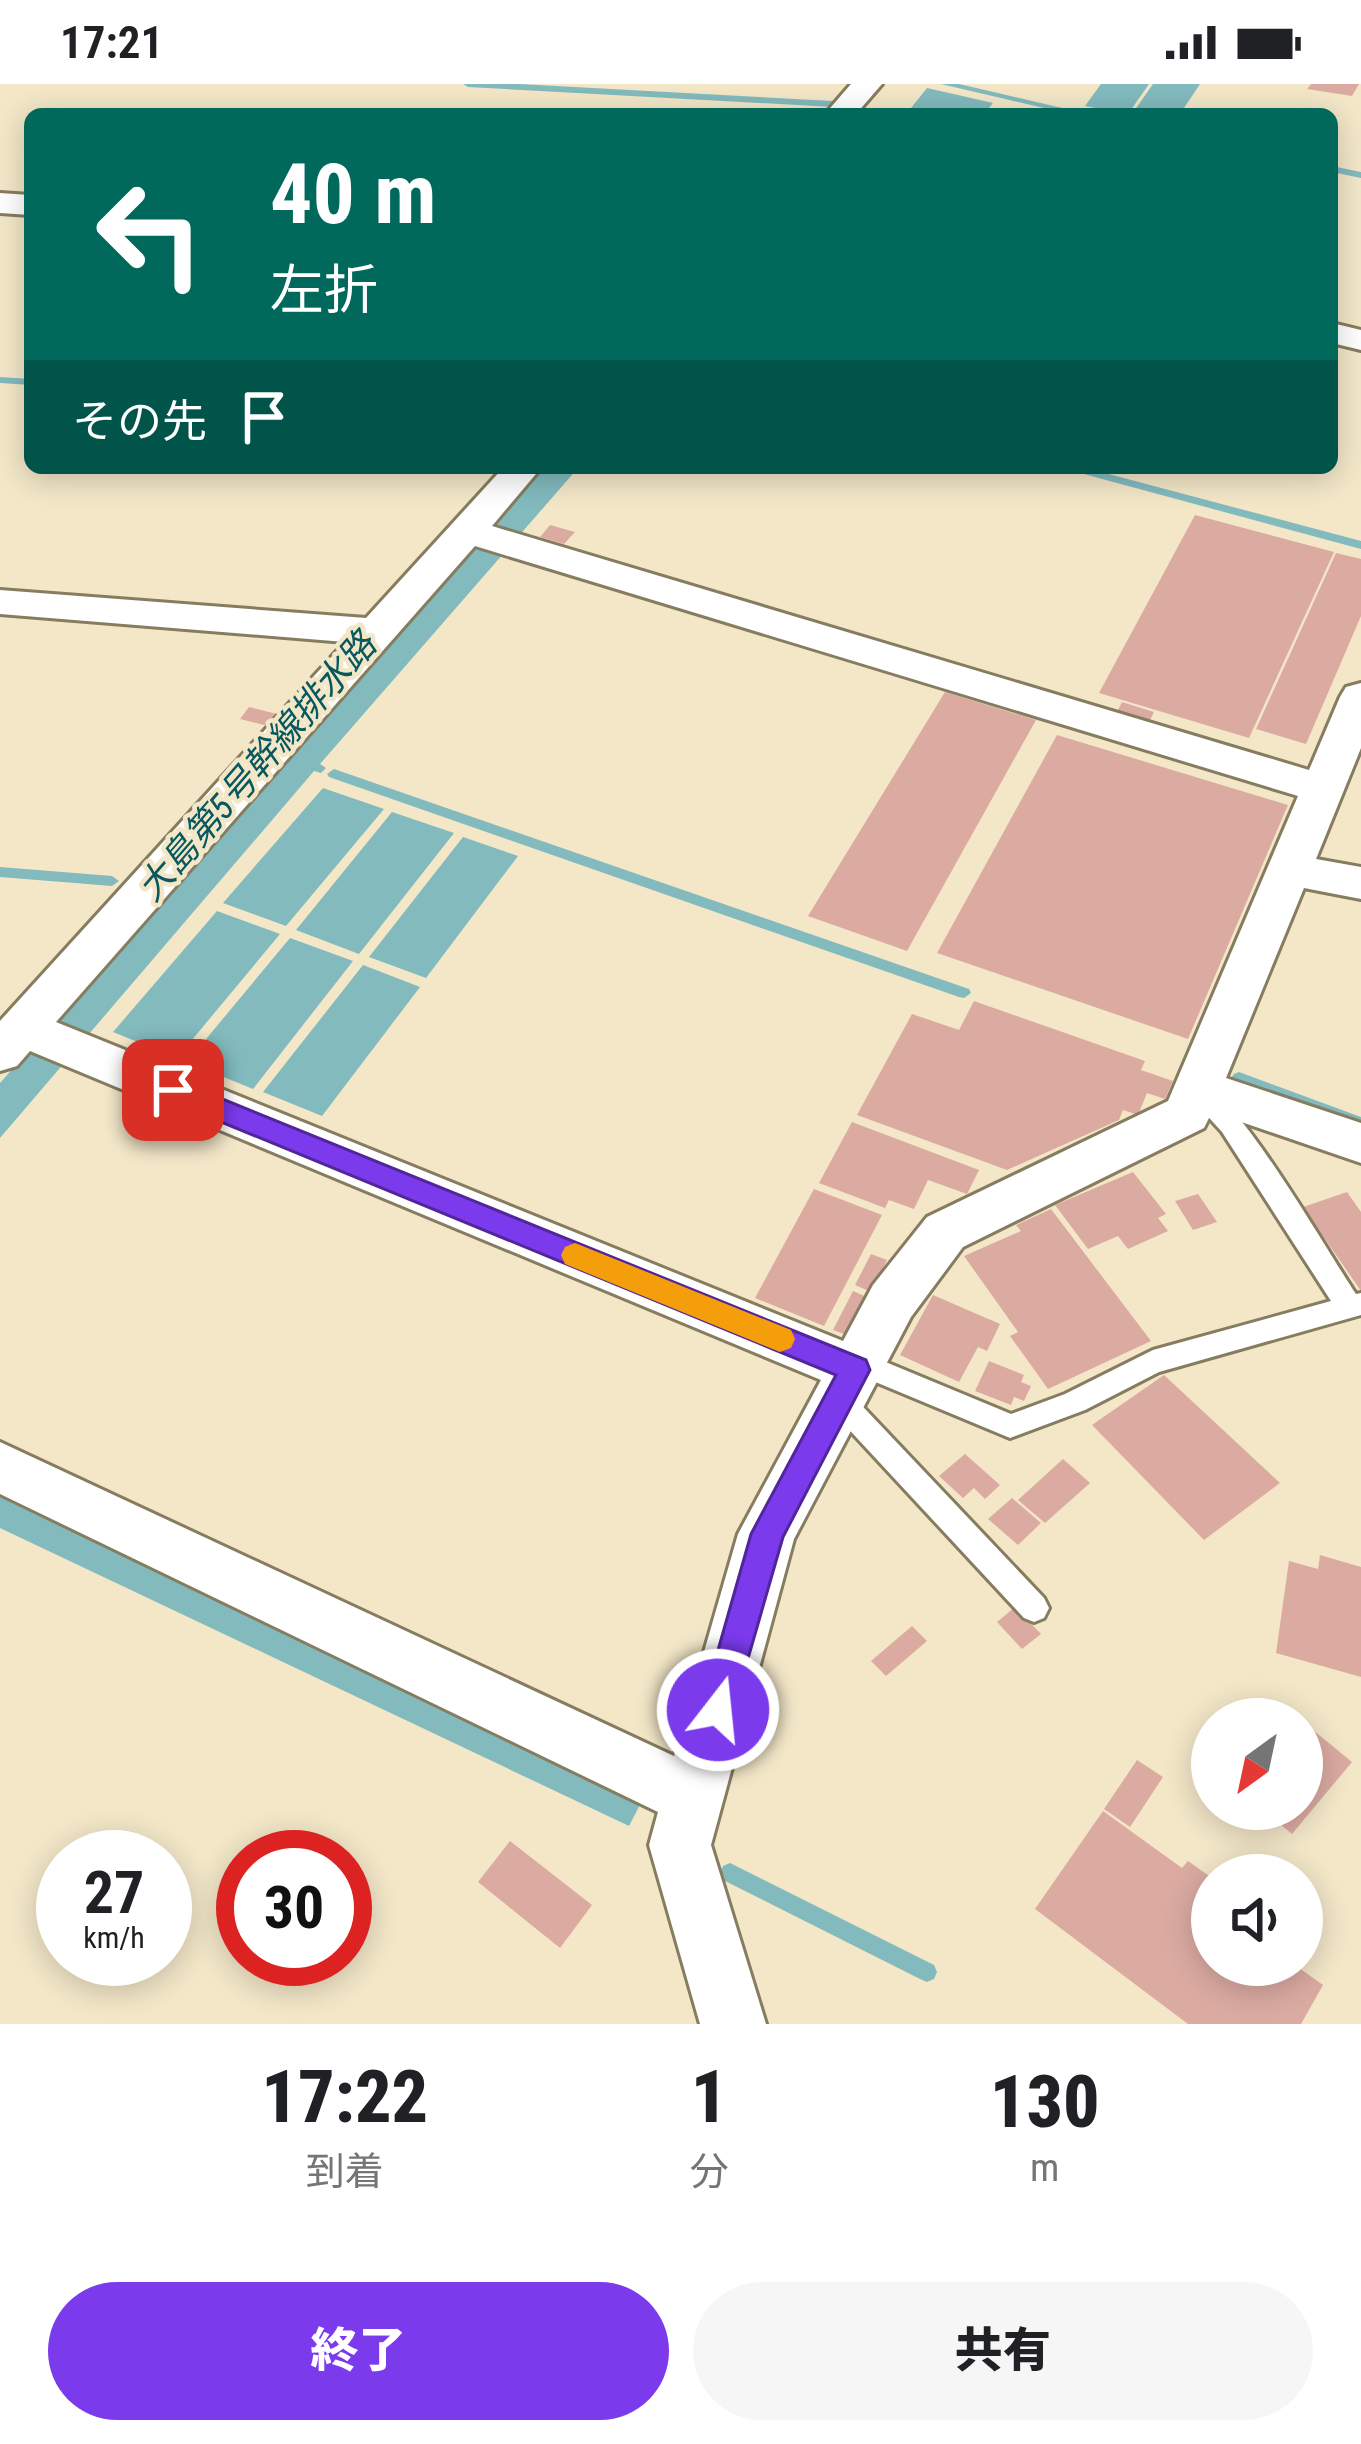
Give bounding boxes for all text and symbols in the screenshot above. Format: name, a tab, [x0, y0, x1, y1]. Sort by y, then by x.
text: 17:21	[60, 16, 163, 69]
text: 40 m	[270, 145, 437, 244]
icon: left	[72, 156, 228, 312]
text: 左折	[270, 259, 378, 322]
icon: arrive	[231, 384, 297, 450]
text: その先	[72, 395, 207, 448]
water label: 大島第5号幹線排水路	[129, 622, 387, 909]
pin	[122, 1039, 224, 1141]
icon: arrive	[140, 1057, 206, 1123]
position arrow	[655, 1647, 781, 1773]
north arrow	[1191, 1698, 1323, 1830]
map controls	[1191, 1698, 1323, 1986]
speed limit sign: 30	[216, 1830, 372, 1986]
button: sound	[1191, 1854, 1323, 1986]
text: 27	[84, 1857, 144, 1928]
text: km/h	[83, 1920, 145, 1955]
text: 17:22	[261, 2055, 428, 2140]
text: 1	[691, 2055, 727, 2140]
text: 130	[990, 2060, 1100, 2145]
text: m	[1030, 2145, 1059, 2191]
text: 到着	[306, 2149, 384, 2195]
text: 分	[689, 2149, 728, 2195]
button: 終了	[48, 2282, 669, 2420]
button: 共有	[693, 2282, 1313, 2420]

